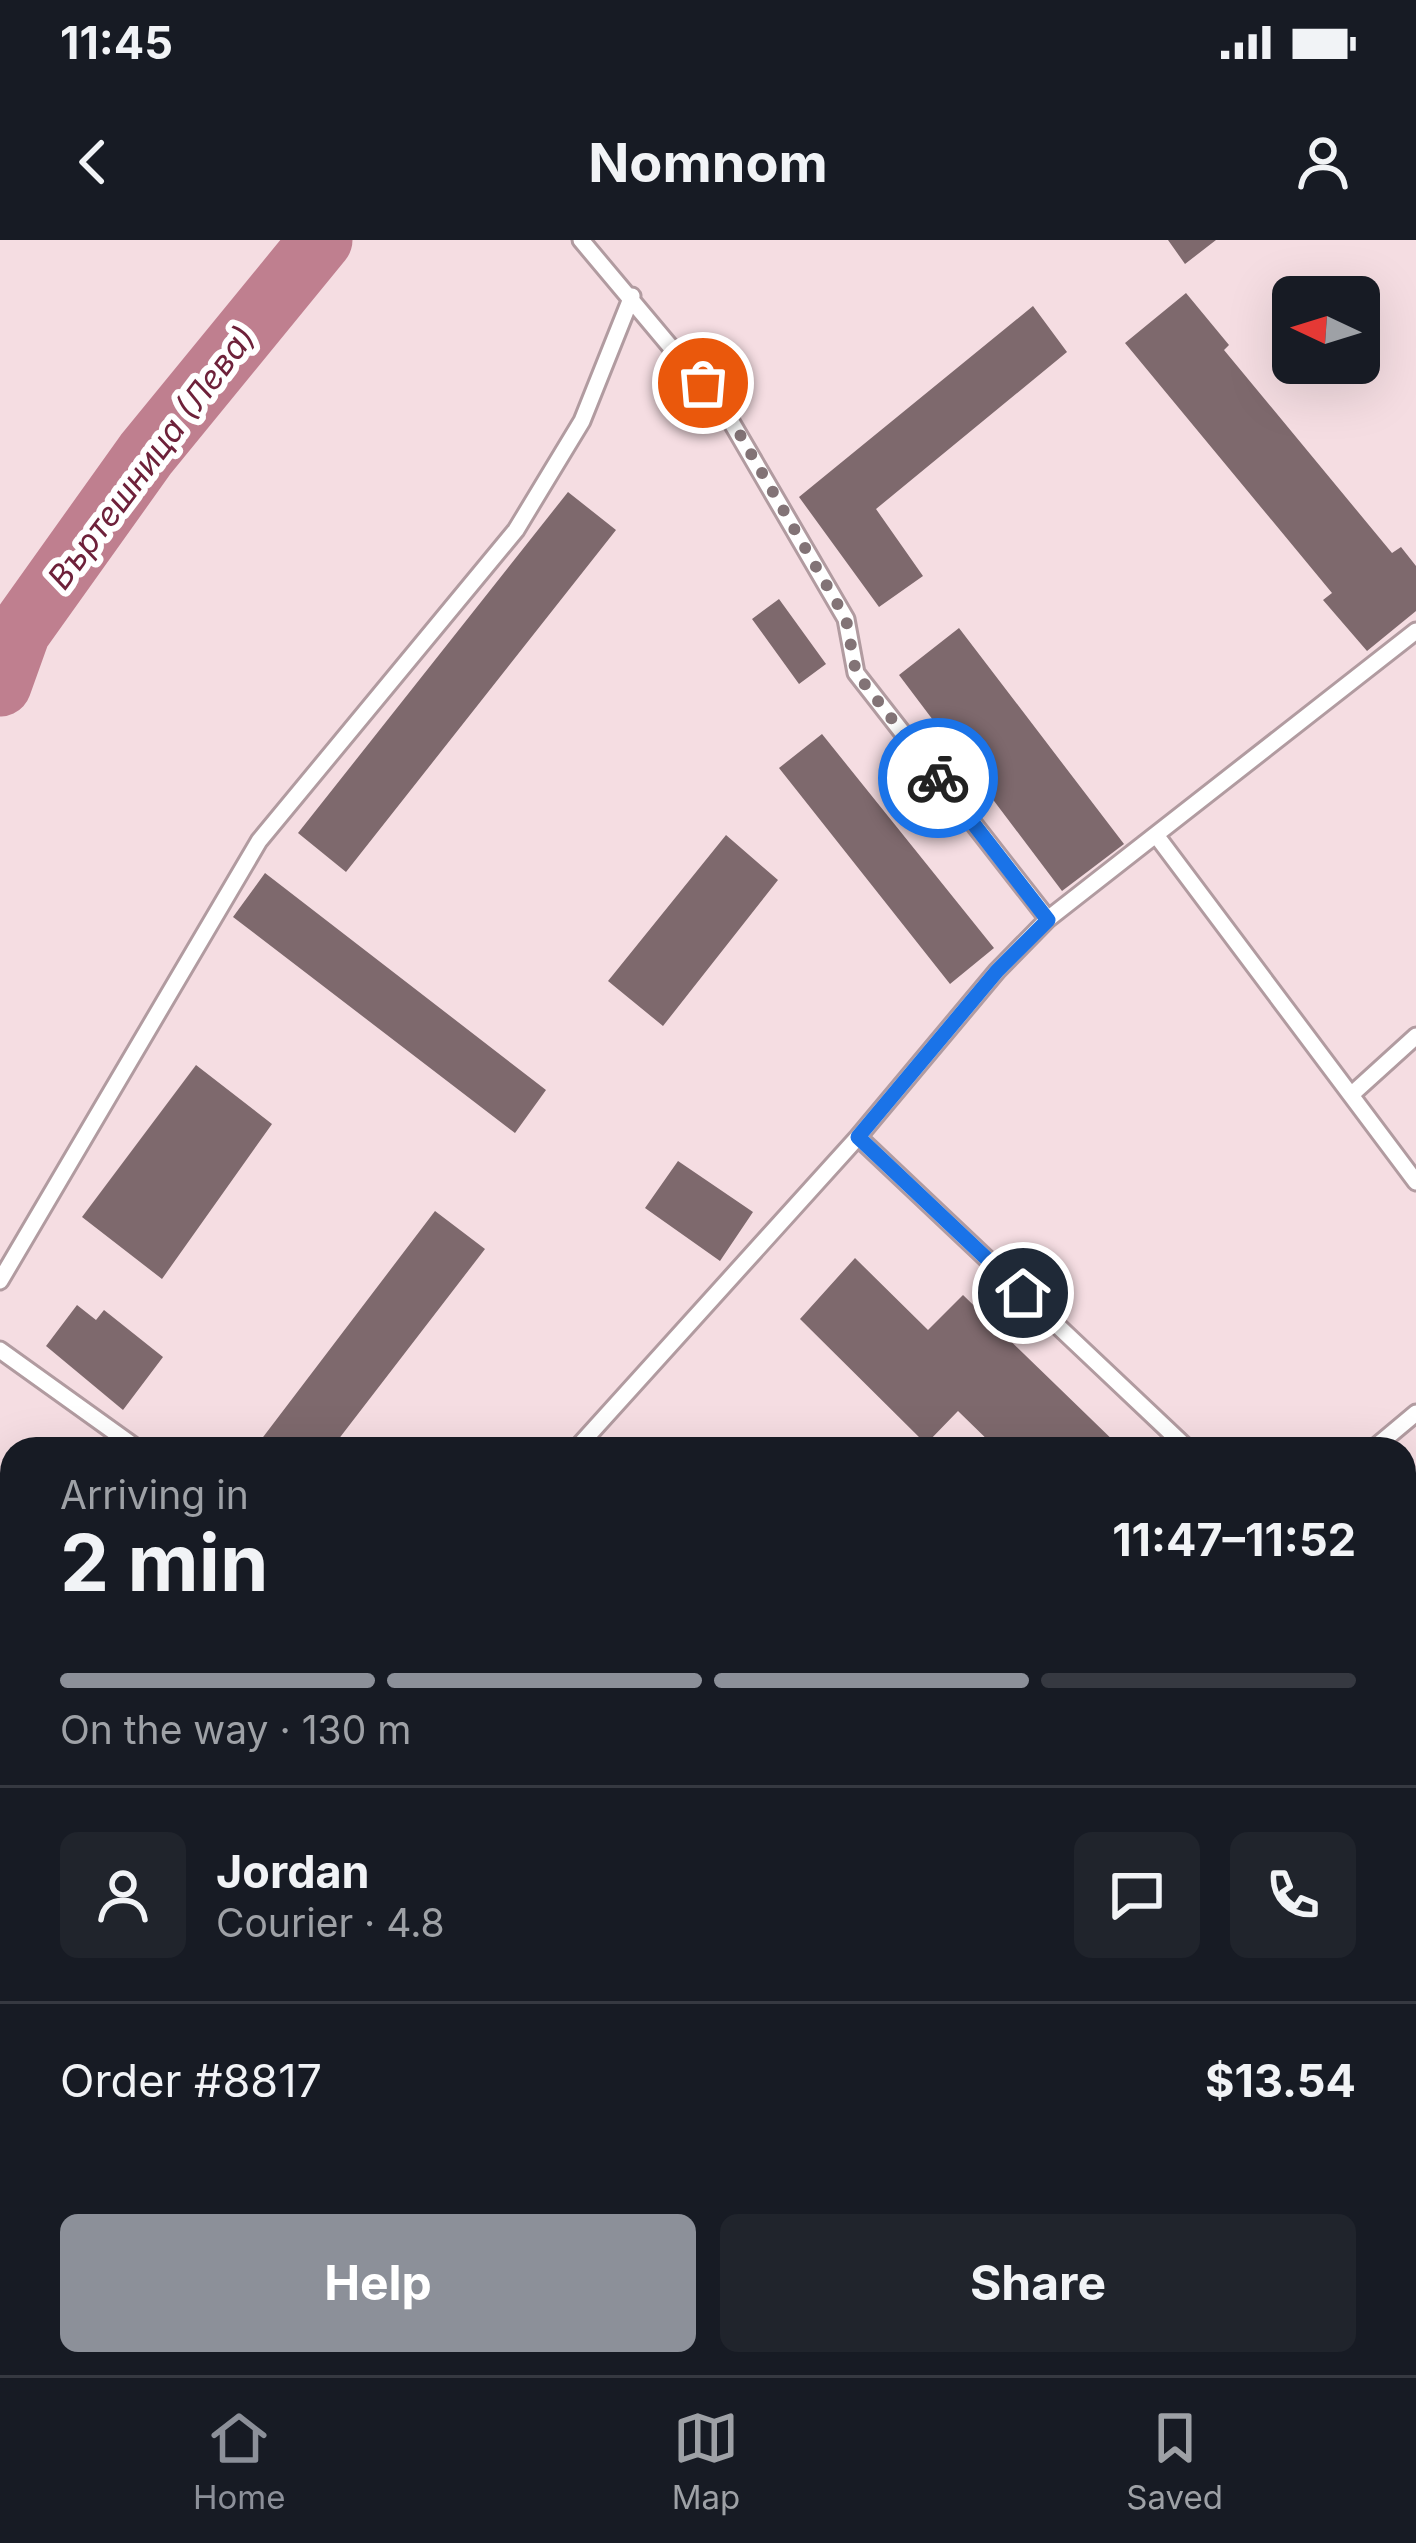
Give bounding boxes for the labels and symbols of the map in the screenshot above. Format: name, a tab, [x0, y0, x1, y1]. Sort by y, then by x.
north arrow	[1272, 276, 1380, 384]
water label: Въртешница (Лева)	[39, 318, 263, 596]
pin	[652, 332, 754, 434]
courier	[878, 718, 998, 838]
pin	[972, 1242, 1074, 1344]

